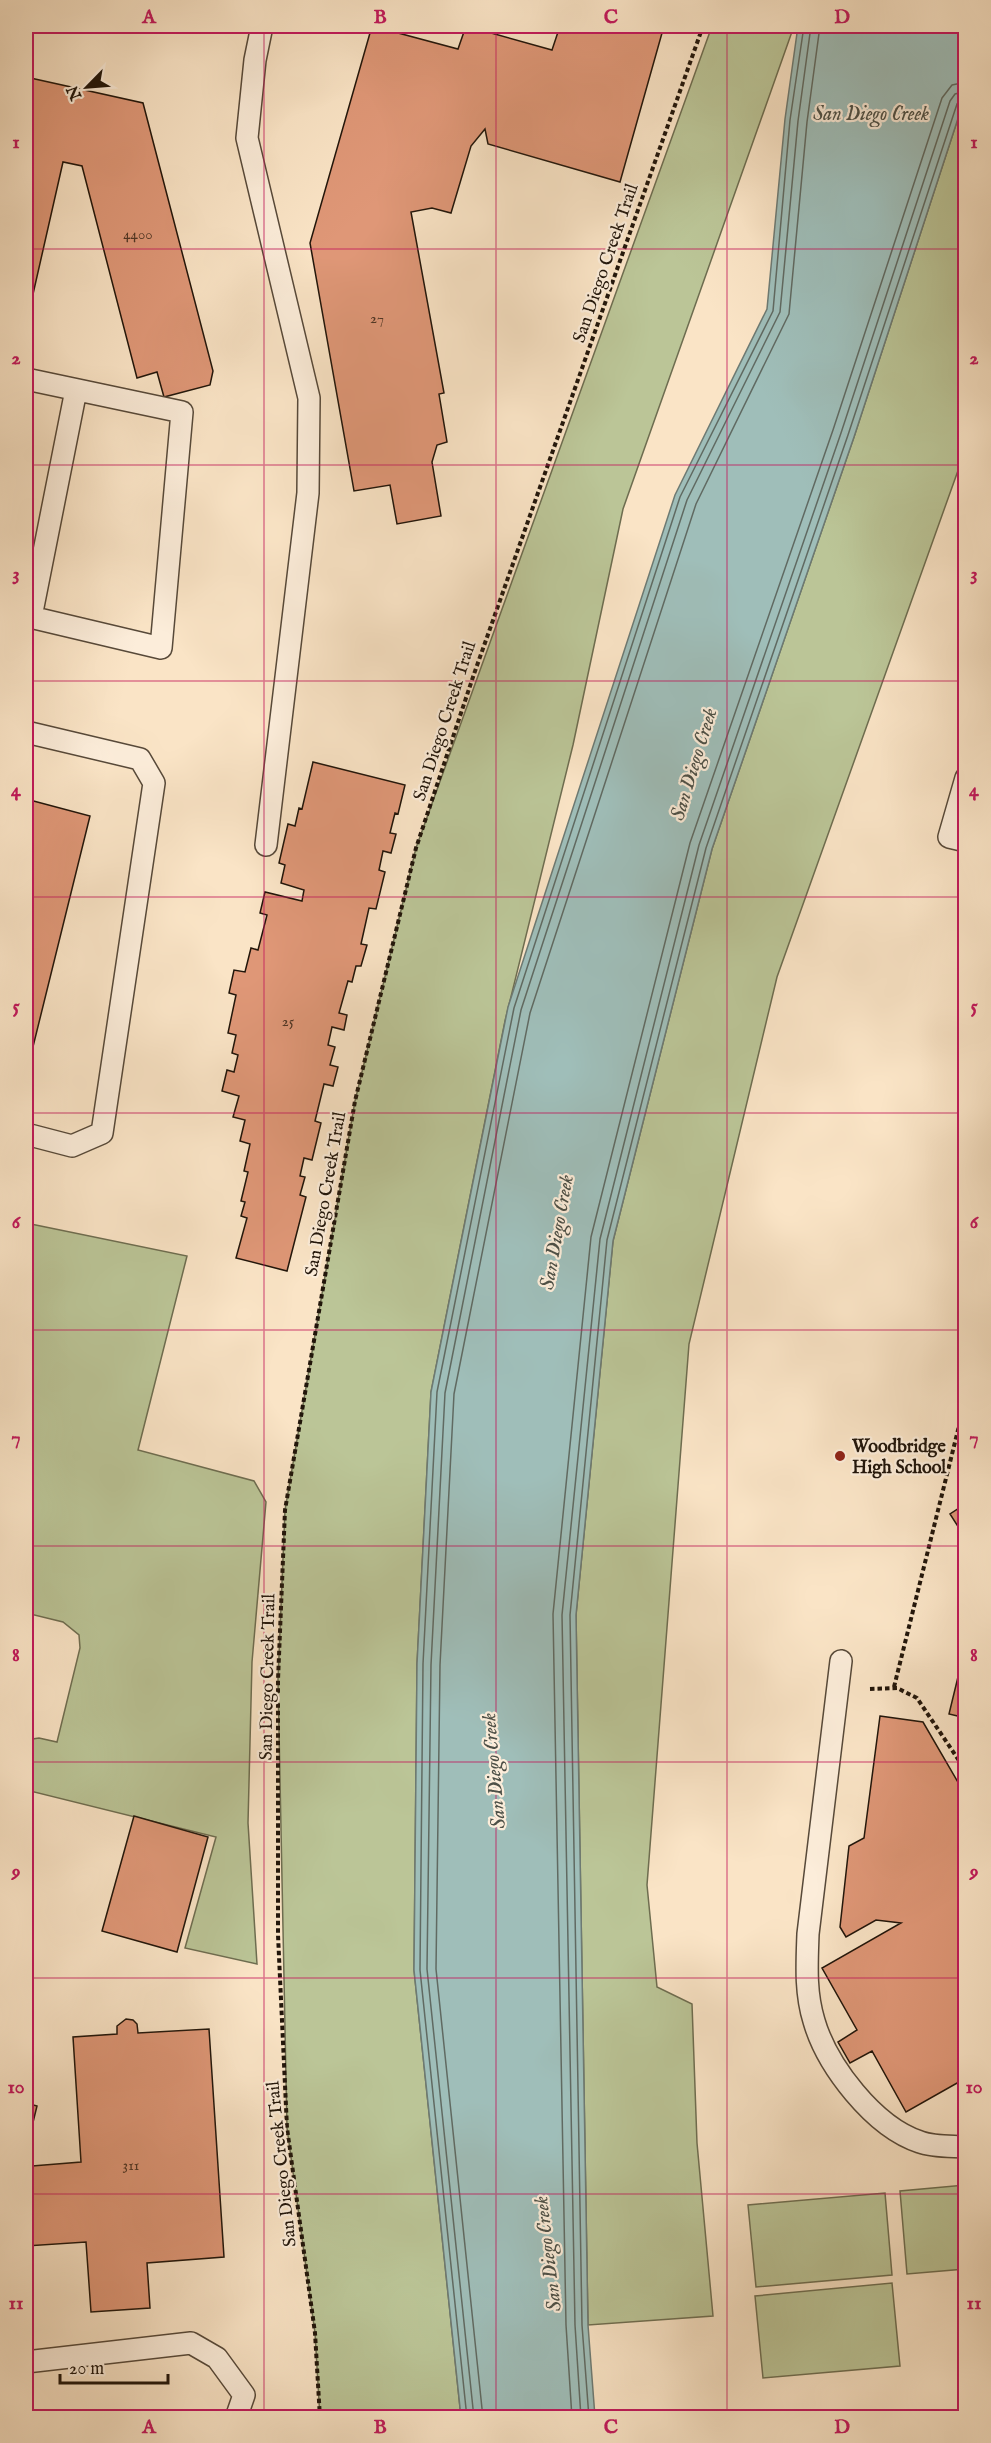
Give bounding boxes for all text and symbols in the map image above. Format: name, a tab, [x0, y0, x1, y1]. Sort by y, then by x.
text: A	[141, 5, 157, 30]
text: B	[373, 5, 387, 30]
text: C	[604, 5, 618, 30]
text: D	[834, 5, 850, 30]
north arrow	[57, 57, 117, 117]
text: N	[63, 82, 88, 104]
water label: San Diego Creek	[813, 102, 929, 128]
text: 1	[12, 130, 20, 155]
text: 1	[970, 130, 978, 155]
street label: San Diego Creek Trail	[568, 181, 644, 346]
house number: 4400	[123, 225, 153, 244]
house number: 27	[370, 309, 384, 328]
text: 2	[11, 346, 21, 371]
text: 2	[969, 346, 979, 371]
text: 3	[12, 562, 20, 587]
text: 3	[970, 562, 978, 587]
street label: San Diego Creek Trail	[409, 639, 482, 804]
water label: San Diego Creek	[666, 705, 724, 824]
text: 4	[11, 778, 22, 803]
text: 4	[969, 778, 980, 803]
text: 5	[12, 994, 20, 1019]
text: 5	[970, 994, 978, 1019]
house number: 25	[282, 1012, 295, 1031]
street label: San Diego Creek Trail	[301, 1110, 352, 1278]
water label: San Diego Creek	[535, 1173, 581, 1292]
text: 6	[12, 1210, 22, 1235]
text: 6	[970, 1210, 980, 1235]
text: 7	[11, 1426, 21, 1451]
text: 7	[969, 1426, 979, 1451]
place label: Woodbridge High School	[851, 1436, 947, 1480]
marker: Woodbridge High School	[833, 1449, 847, 1463]
street label: San Diego Creek Trail	[256, 1593, 281, 1761]
text: 8	[12, 1643, 20, 1668]
text: 8	[970, 1643, 978, 1668]
water label: San Diego Creek	[477, 1712, 513, 1830]
text: 9	[11, 1859, 21, 1884]
text: 9	[969, 1859, 979, 1884]
text: 10	[7, 2075, 25, 2100]
text: 10	[965, 2075, 983, 2100]
street label: San Diego Creek Trail	[262, 2080, 303, 2248]
house number: 311	[123, 2156, 139, 2175]
water label: San Diego Creek	[529, 2195, 569, 2313]
text: 11	[9, 2291, 23, 2316]
text: 11	[967, 2291, 981, 2316]
scale bar	[60, 2347, 168, 2385]
text: 20 m	[69, 2358, 104, 2381]
text: A	[141, 2415, 157, 2440]
text: B	[373, 2415, 387, 2440]
text: C	[604, 2415, 618, 2440]
text: D	[834, 2415, 850, 2440]

